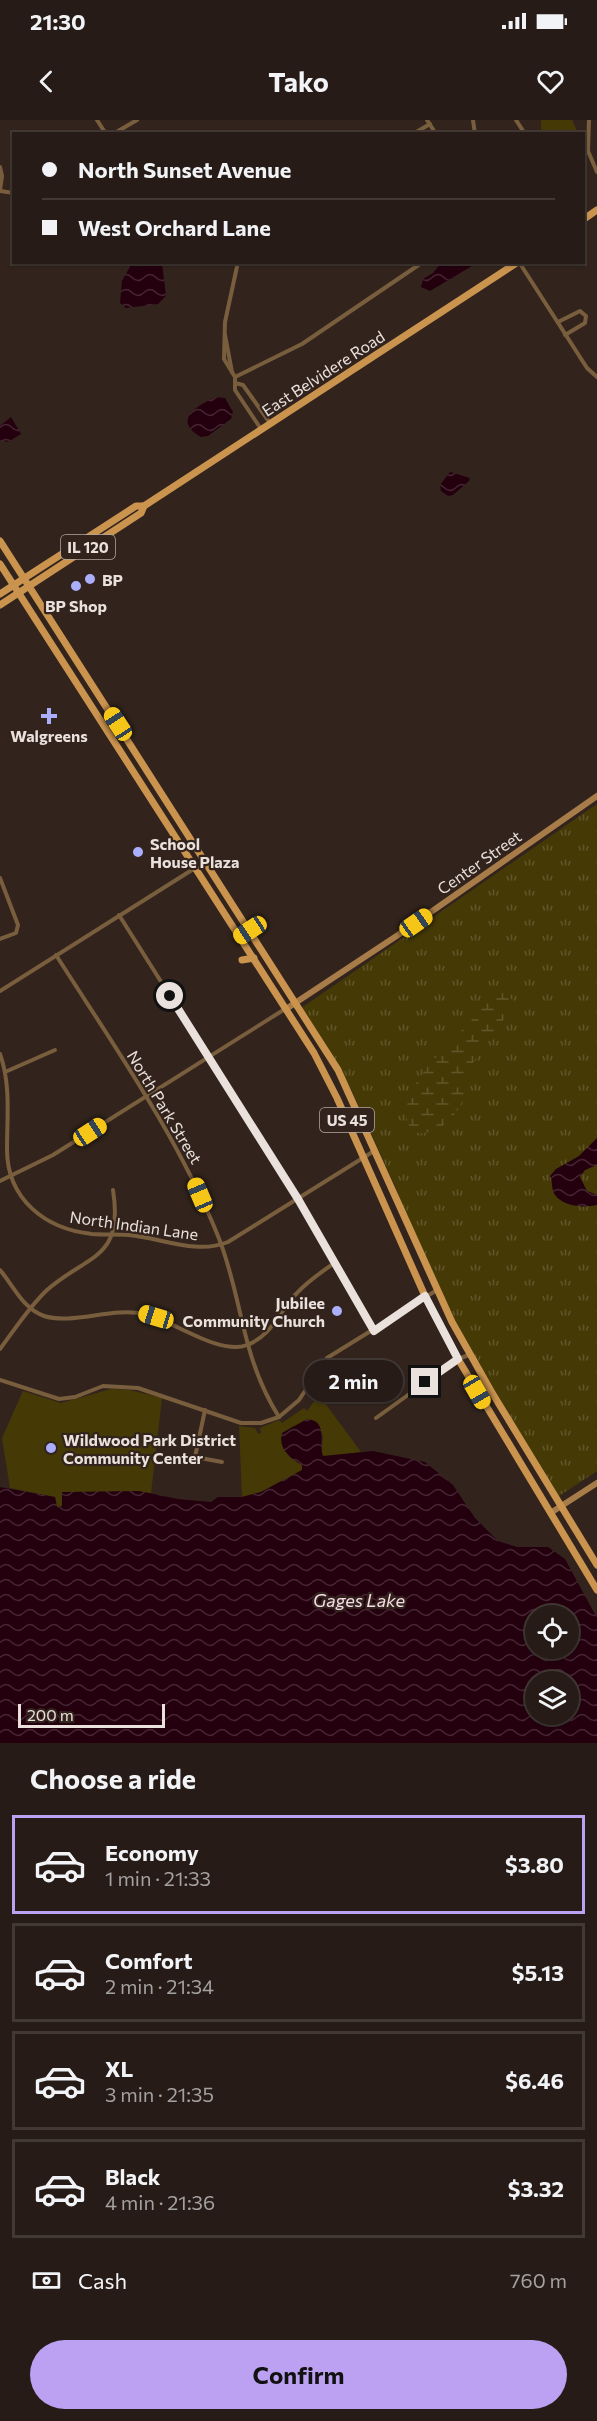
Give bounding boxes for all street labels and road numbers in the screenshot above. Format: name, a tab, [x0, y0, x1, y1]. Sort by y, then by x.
street label: East Belvidere Road	[258, 326, 388, 420]
road number: IL 120	[61, 535, 115, 559]
street label: Center Street	[433, 826, 525, 898]
street label: North Park Street	[124, 1047, 206, 1167]
road number: US 45	[320, 1108, 374, 1132]
street label: North Indian Lane	[69, 1207, 199, 1243]

